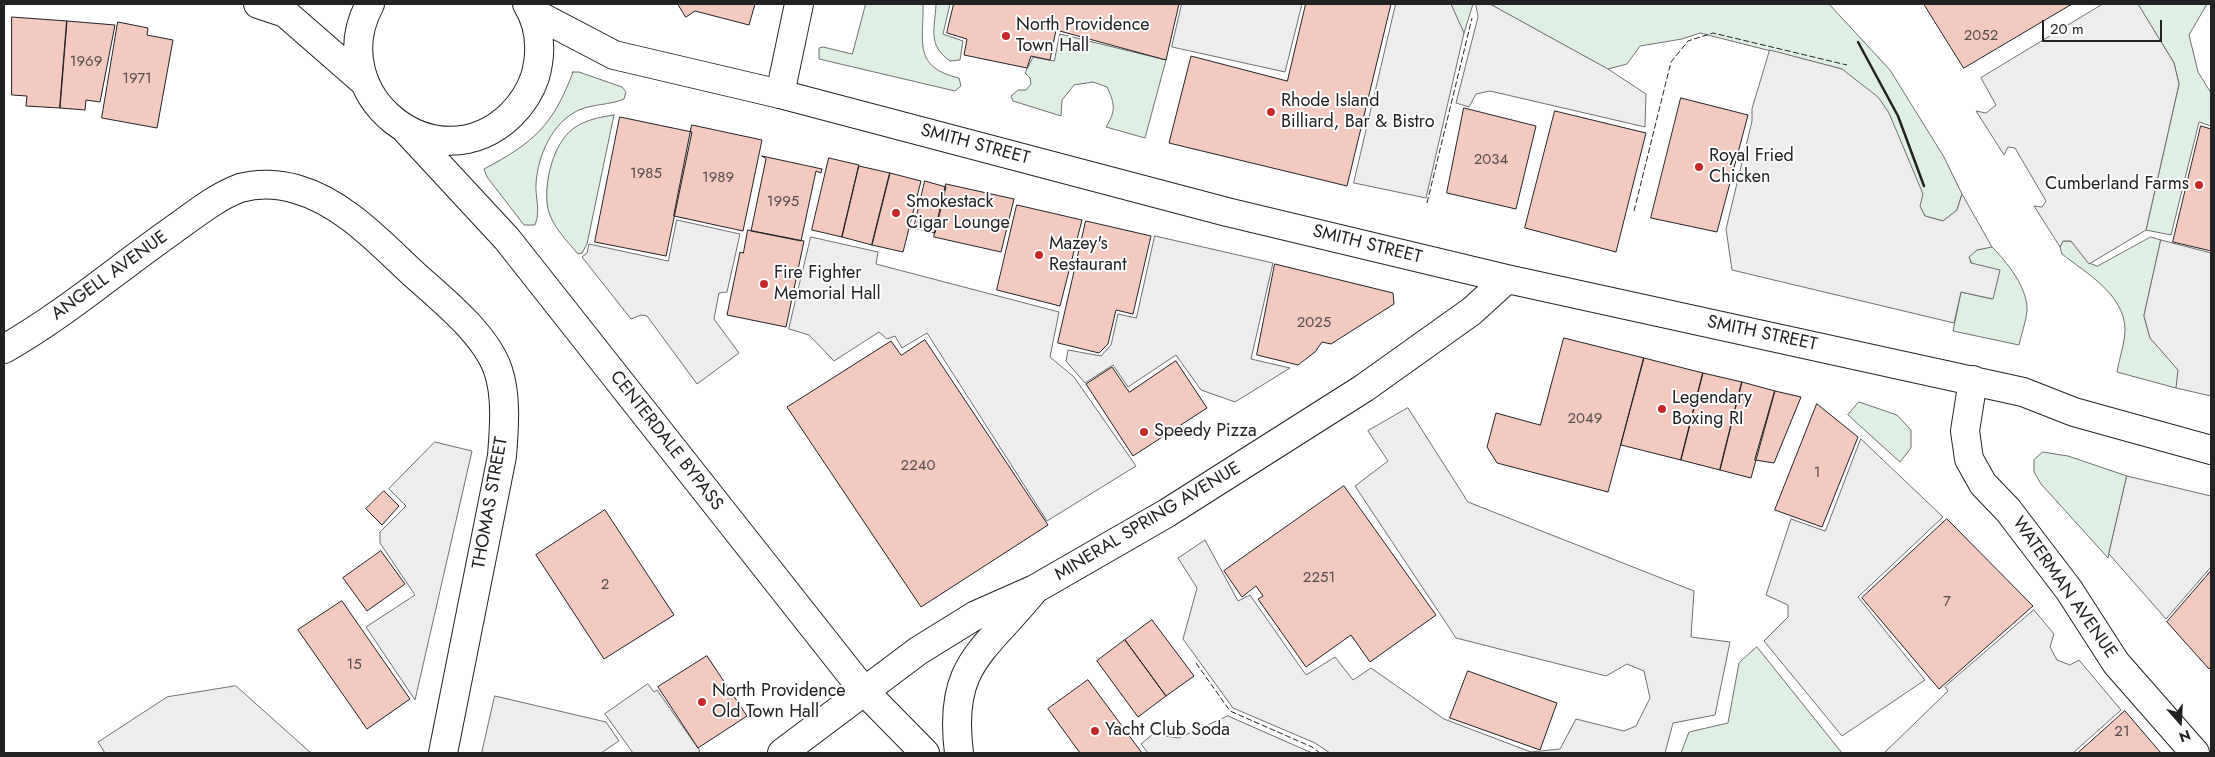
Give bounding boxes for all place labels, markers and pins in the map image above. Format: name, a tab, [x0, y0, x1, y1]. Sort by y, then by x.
place label: North Providence Town Hall	[1016, 15, 1150, 58]
marker: North Providence Town Hall	[1000, 30, 1012, 42]
place label: Rhode Island Billiard, Bar & Bistro	[1281, 91, 1435, 134]
marker: Rhode Island Billiard, Bar & Bistro	[1265, 106, 1277, 118]
place label: Royal Fried Chicken	[1709, 146, 1794, 188]
marker: Royal Fried Chicken	[1693, 161, 1705, 173]
place label: Cumberland Farms	[2045, 174, 2189, 196]
marker: Cumberland Farms	[2193, 179, 2205, 191]
place label: Smokestack Cigar Lounge	[906, 192, 1010, 234]
marker: Smokestack Cigar Lounge	[890, 207, 902, 219]
place label: Mazey's Restaurant	[1049, 234, 1127, 276]
marker: Mazey's Restaurant	[1033, 249, 1045, 261]
place label: Fire Fighter Memorial Hall	[774, 263, 881, 306]
marker: Fire Fighter Memorial Hall	[758, 278, 770, 290]
place label: Legendary Boxing RI	[1672, 388, 1752, 430]
marker: Legendary Boxing RI	[1656, 403, 1668, 415]
place label: Speedy Pizza	[1154, 421, 1257, 443]
marker: Speedy Pizza	[1138, 426, 1150, 438]
place label: North Providence Old Town Hall	[712, 681, 846, 724]
marker: North Providence Old Town Hall	[696, 696, 708, 708]
place label: Yacht Club Soda	[1105, 720, 1230, 742]
marker: Yacht Club Soda	[1089, 725, 1101, 737]

